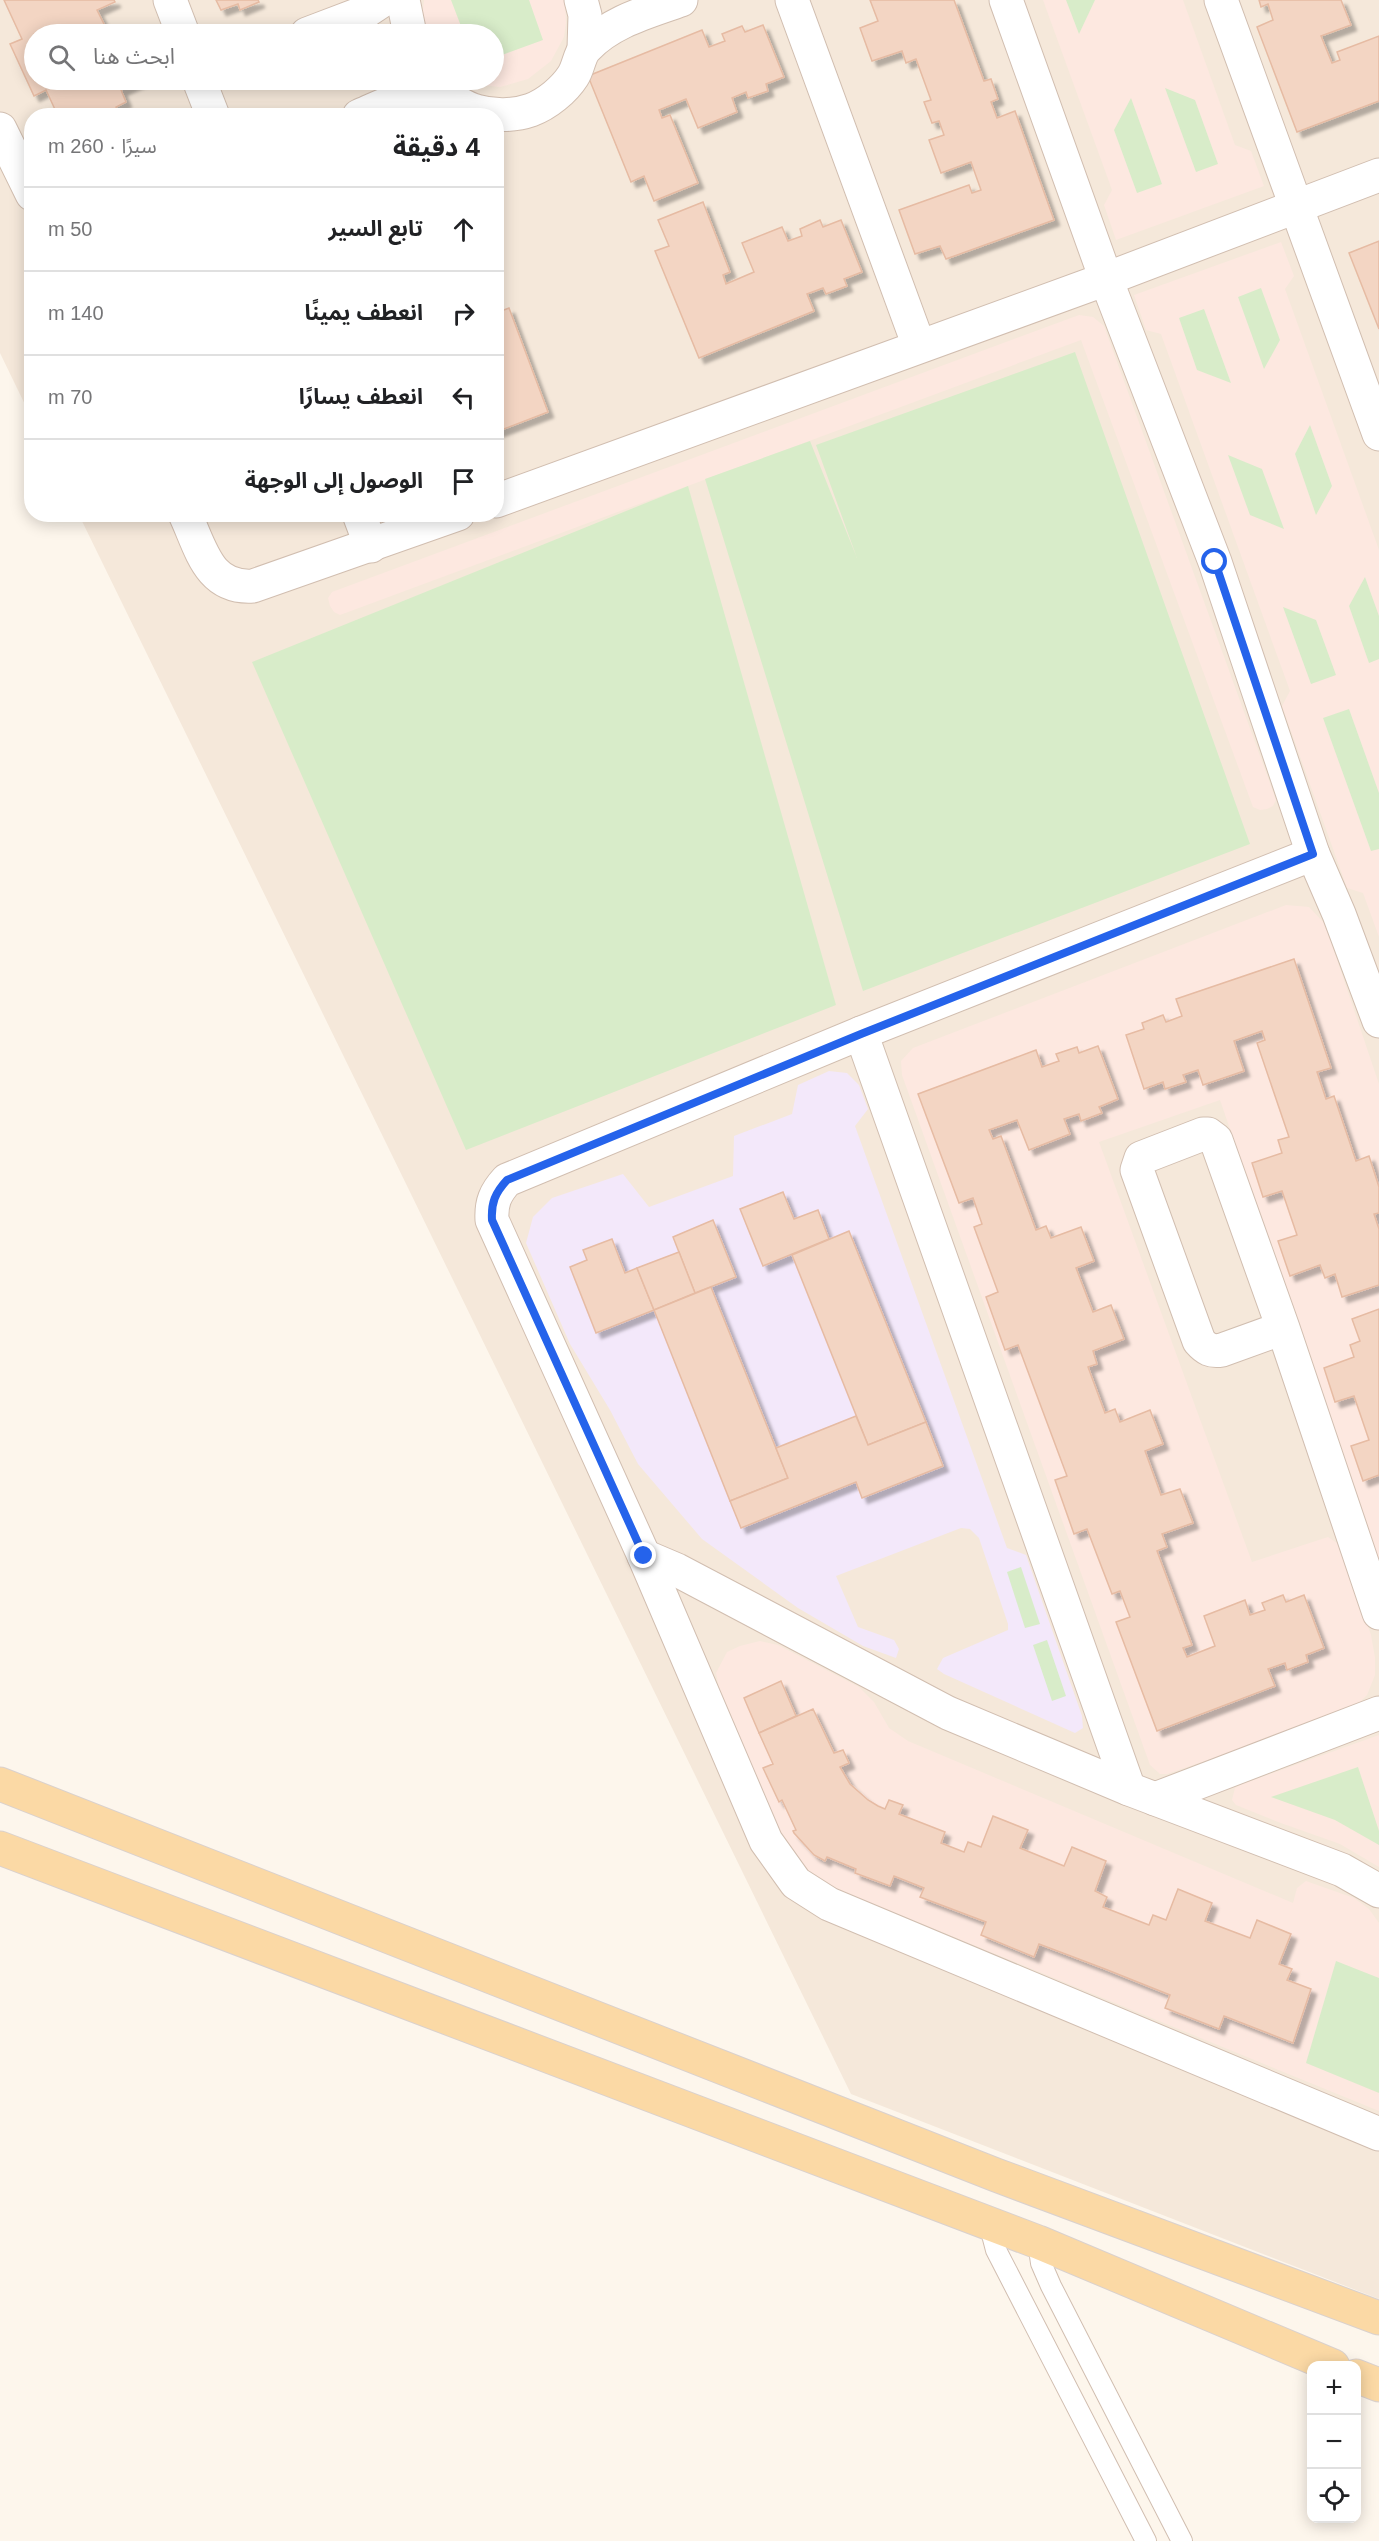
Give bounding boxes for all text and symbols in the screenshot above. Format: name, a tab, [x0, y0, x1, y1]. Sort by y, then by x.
search box	[24, 24, 504, 90]
icon: search	[45, 41, 78, 74]
text: ابحث هنا	[93, 44, 175, 69]
text: 4 دقيقة	[393, 132, 480, 162]
text: سيرًا · 260 m	[48, 135, 157, 157]
icon: ahead	[447, 213, 480, 246]
text: تابع السير	[329, 216, 423, 241]
text: 50 m	[48, 218, 92, 240]
icon: right	[447, 297, 480, 330]
text: انعطف يمينًا	[304, 300, 423, 325]
text: 140 m	[48, 302, 104, 324]
icon: left	[447, 381, 480, 414]
text: انعطف يسارًا	[299, 384, 423, 409]
text: 70 m	[48, 386, 92, 408]
icon: arrive	[447, 465, 480, 498]
text: الوصول إلى الوجهة	[245, 468, 423, 493]
route start	[1201, 548, 1227, 574]
route end	[630, 1542, 656, 1568]
map controls	[1307, 2361, 1361, 2523]
button: +	[1307, 2361, 1361, 2415]
button: −	[1307, 2415, 1361, 2469]
button: locate	[1307, 2469, 1361, 2523]

